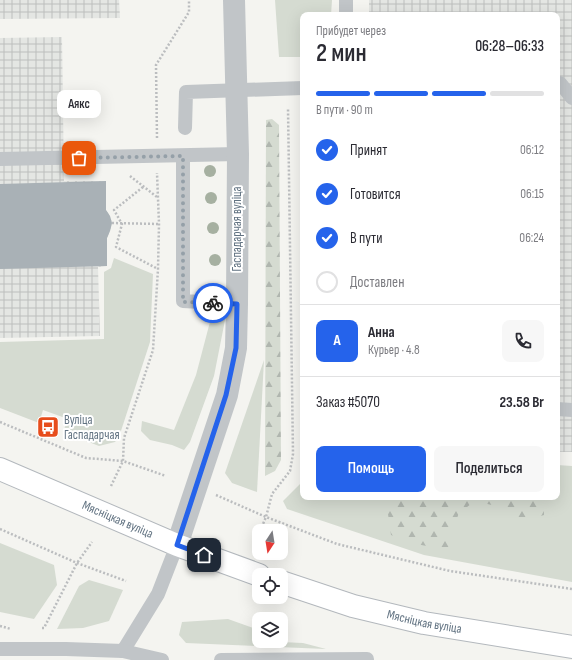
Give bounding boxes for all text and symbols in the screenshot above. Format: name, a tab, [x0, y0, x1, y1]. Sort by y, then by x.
text: Прибудет через	[316, 23, 386, 39]
text: 06:28–06:33	[475, 37, 544, 56]
text: 2 мин	[316, 38, 367, 69]
callout: Аякс	[57, 90, 101, 118]
text: Аякс	[68, 96, 90, 112]
text: В пути · 90 m	[316, 102, 373, 118]
icon: check	[316, 139, 338, 161]
pin	[62, 141, 96, 175]
text: Принят	[350, 141, 387, 160]
text: 06:12	[520, 142, 544, 158]
icon: bag	[68, 147, 90, 169]
icon: check	[316, 183, 338, 205]
text: Готовится	[350, 185, 401, 204]
street label: Гаспадарчая вуліца	[229, 186, 245, 272]
text: 06:15	[520, 186, 544, 202]
icon: check	[316, 227, 338, 249]
text: В пути	[350, 229, 382, 248]
text: 06:24	[519, 230, 544, 246]
text: Доставлен	[350, 273, 404, 292]
courier	[193, 283, 233, 323]
icon: bike	[202, 292, 224, 314]
button: phone	[502, 320, 544, 362]
text: Анна	[368, 323, 395, 342]
text: А	[333, 331, 341, 350]
text: Курьер · 4.8	[368, 342, 420, 358]
text: Заказ #5070	[316, 393, 380, 412]
text: 23.58 Br	[499, 393, 544, 412]
place label: Вуліца Гаспадарчая	[64, 412, 120, 443]
bus stop icon: Вуліца Гаспадарчая	[35, 414, 61, 440]
button: Помощь	[316, 446, 426, 492]
button: Поделиться	[434, 446, 544, 492]
street label: Мясніцкая вуліца	[80, 497, 156, 542]
north arrow	[252, 524, 288, 560]
map controls	[252, 524, 288, 648]
pin	[187, 538, 221, 572]
icon: home	[193, 544, 215, 566]
button: locate	[252, 568, 288, 604]
street label: Мясніцкая вуліца	[385, 606, 463, 637]
button: layers	[252, 612, 288, 648]

